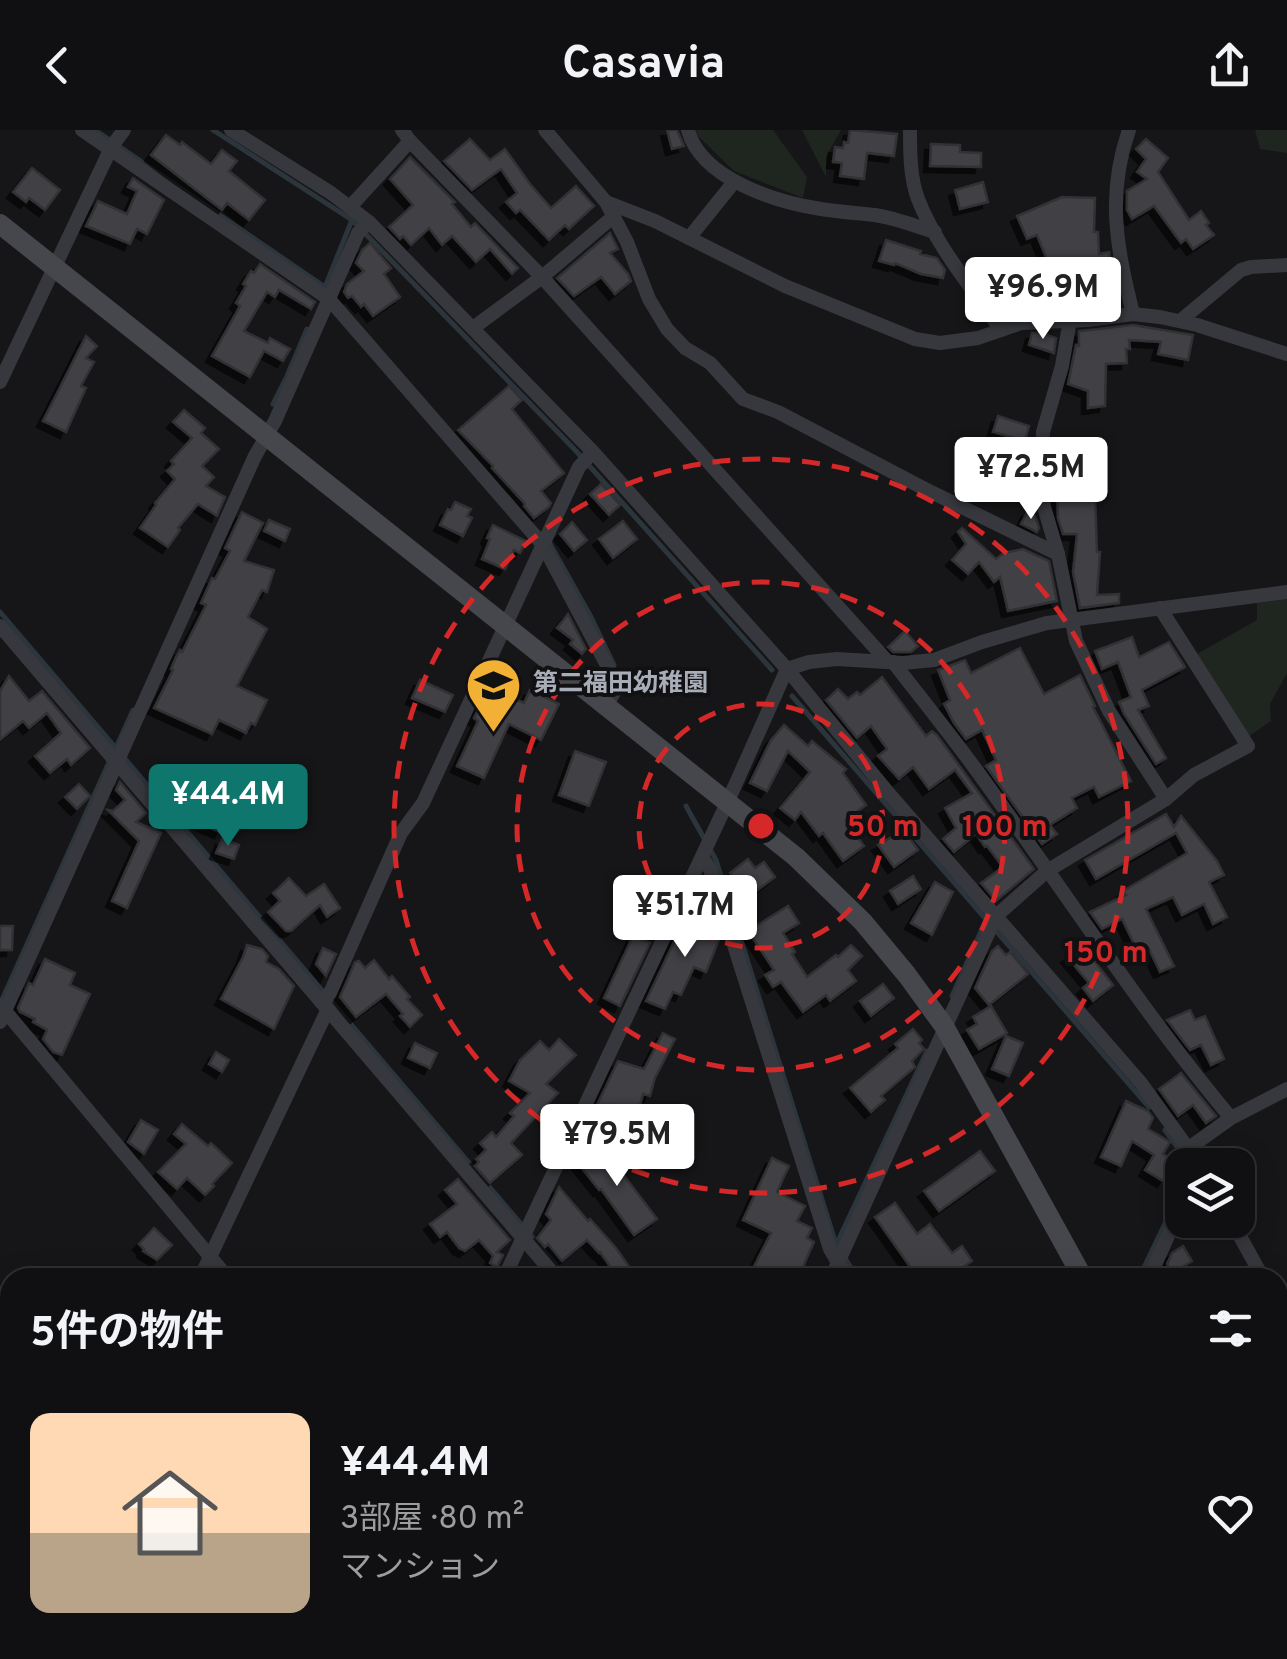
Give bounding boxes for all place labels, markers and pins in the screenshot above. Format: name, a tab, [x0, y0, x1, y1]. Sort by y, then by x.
pin: ¥96.9M	[962, 257, 1124, 342]
pin: ¥72.5M	[950, 437, 1112, 522]
school or university icon: 第二福田幼稚園	[464, 655, 524, 734]
place label: 第二福田幼稚園	[533, 669, 708, 701]
pin: ¥44.4M	[147, 764, 309, 849]
centre of rings	[743, 808, 779, 844]
pin: ¥51.7M	[604, 875, 766, 960]
pin: ¥79.5M	[536, 1104, 698, 1189]

